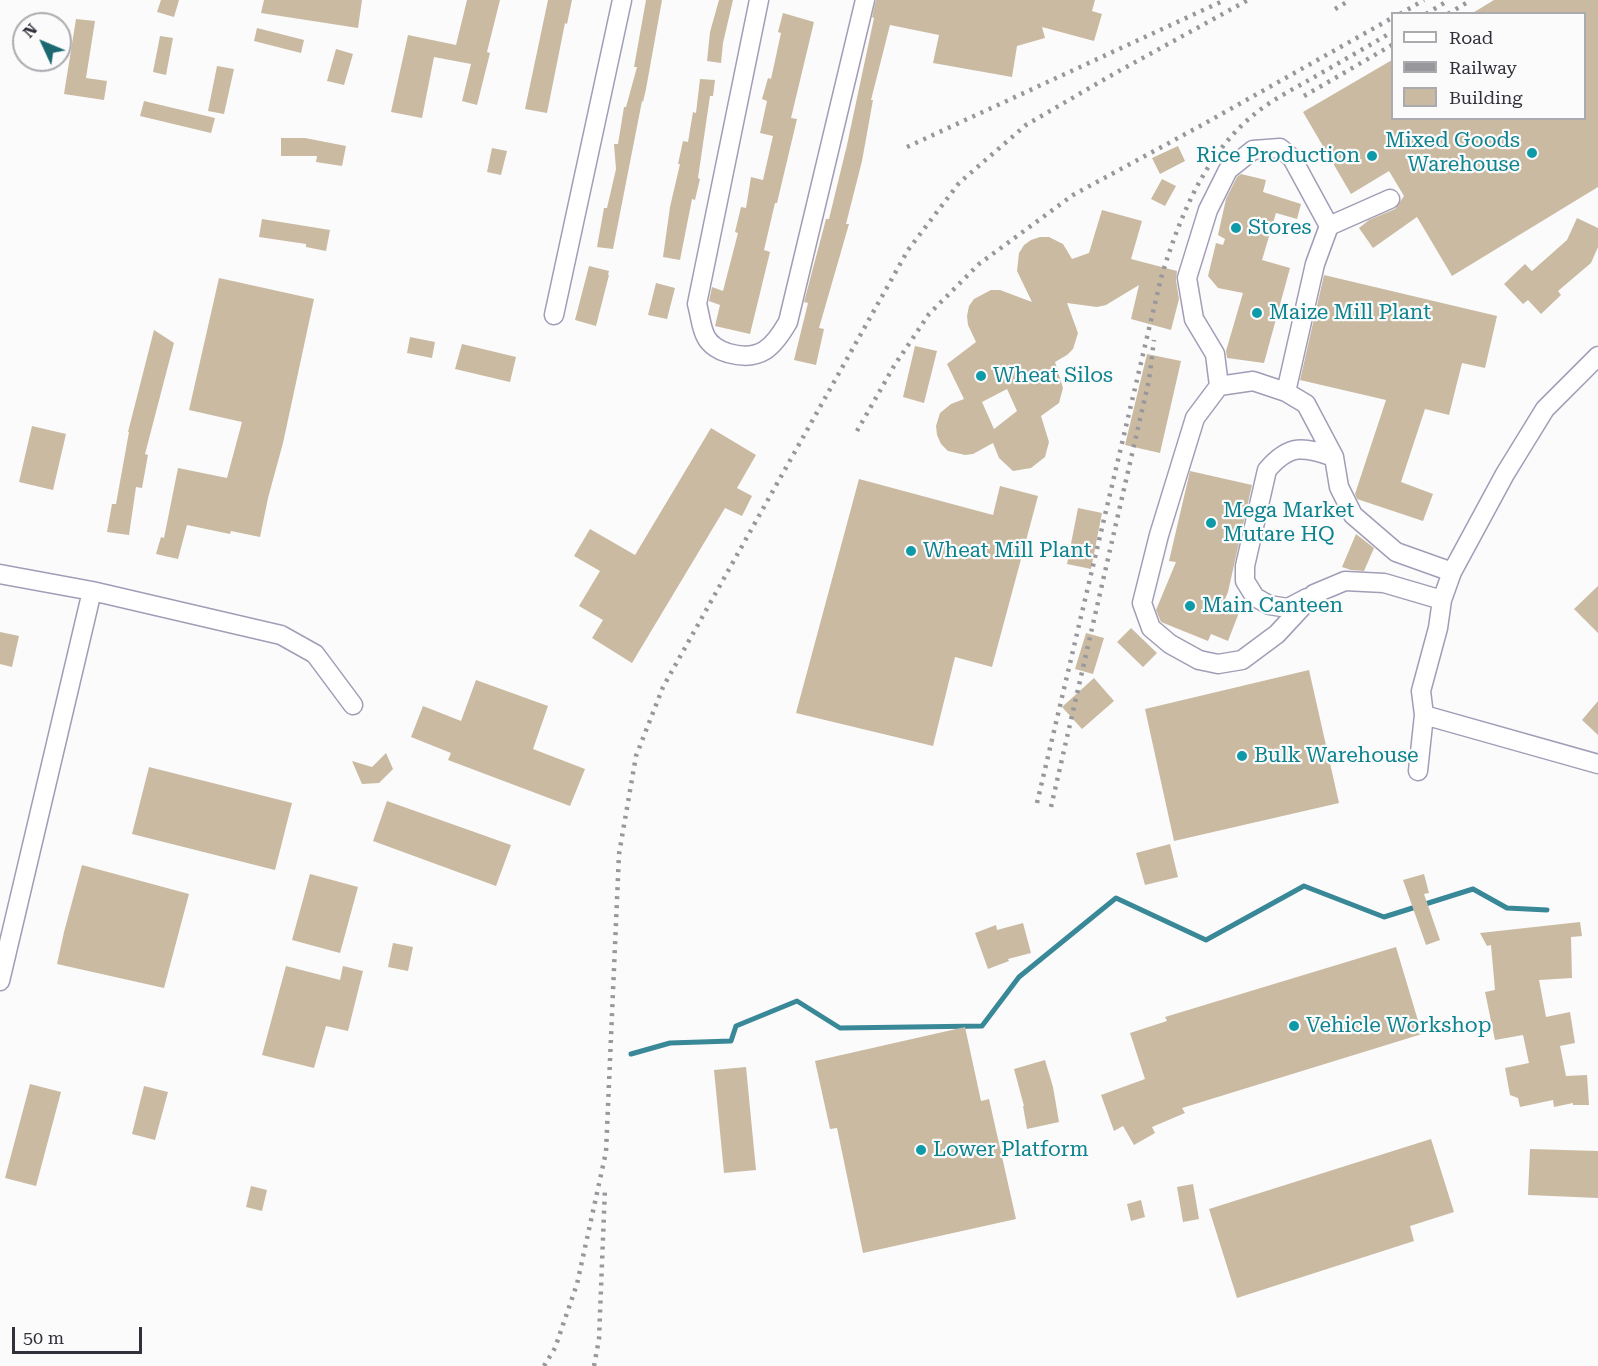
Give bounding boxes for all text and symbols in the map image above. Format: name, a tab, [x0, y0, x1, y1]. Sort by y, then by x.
north arrow	[12, 12, 72, 72]
legend	[1391, 12, 1586, 120]
text: N	[19, 20, 41, 42]
text: Road	[1449, 27, 1493, 48]
text: Railway	[1449, 57, 1517, 78]
text: Building	[1449, 87, 1523, 108]
place label: Mixed Goods Warehouse	[1385, 128, 1520, 178]
place label: Rice Production	[1196, 143, 1360, 169]
marker: Mixed Goods Warehouse	[1525, 146, 1539, 160]
marker: Rice Production	[1365, 149, 1379, 163]
place label: Stores	[1248, 215, 1311, 241]
marker: Stores	[1229, 221, 1243, 235]
place label: Maize Mill Plant	[1269, 300, 1431, 326]
marker: Maize Mill Plant	[1250, 306, 1264, 320]
place label: Wheat Silos	[993, 363, 1113, 389]
marker: Wheat Silos	[974, 369, 988, 383]
place label: Mega Market Mutare HQ	[1223, 498, 1354, 548]
marker: Mega Market Mutare HQ	[1204, 516, 1218, 530]
place label: Wheat Mill Plant	[923, 538, 1092, 564]
marker: Wheat Mill Plant	[904, 544, 918, 558]
place label: Main Canteen	[1202, 593, 1343, 619]
marker: Main Canteen	[1183, 599, 1197, 613]
place label: Bulk Warehouse	[1254, 743, 1419, 769]
marker: Bulk Warehouse	[1235, 749, 1249, 763]
place label: Vehicle Workshop	[1306, 1013, 1491, 1039]
marker: Vehicle Workshop	[1287, 1019, 1301, 1033]
place label: Lower Platform	[933, 1137, 1089, 1163]
marker: Lower Platform	[914, 1143, 928, 1157]
scale bar	[15, 1315, 146, 1353]
text: 50 m	[23, 1327, 64, 1348]

